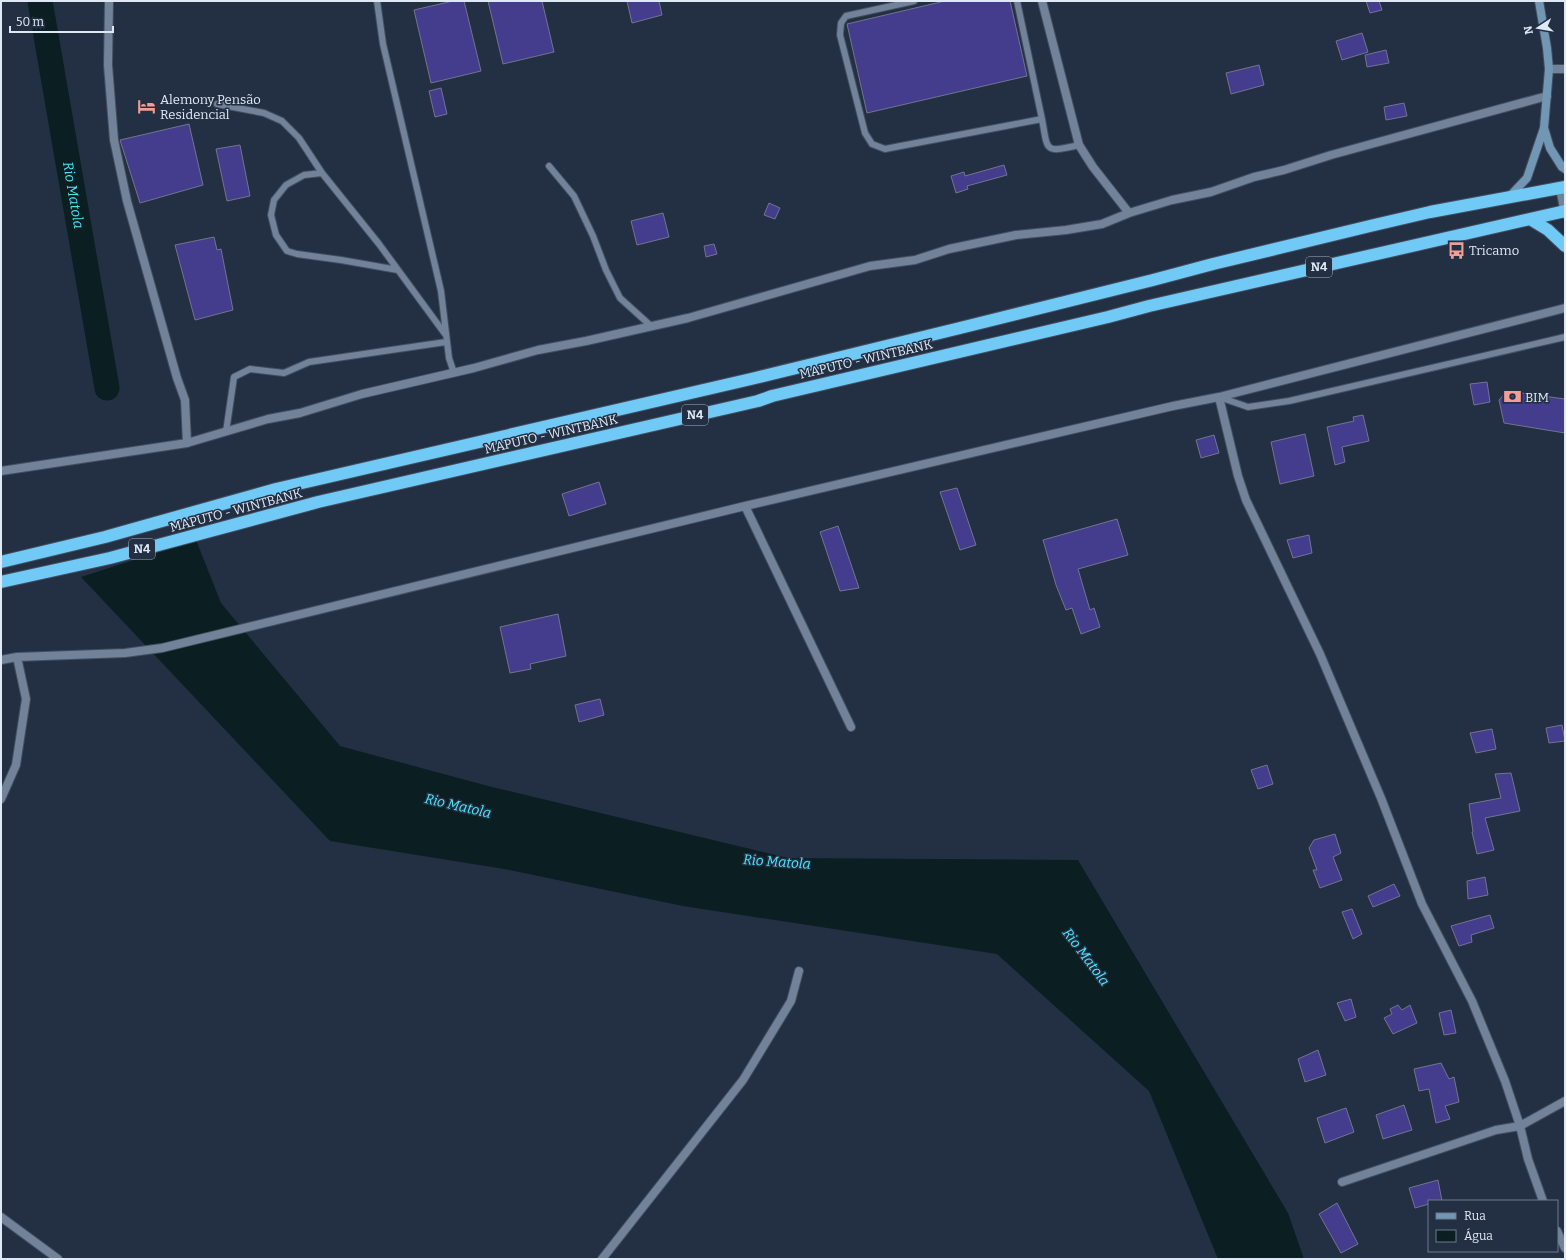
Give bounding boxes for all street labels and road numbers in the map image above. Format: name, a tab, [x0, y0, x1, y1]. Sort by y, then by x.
road number: N4	[1306, 257, 1332, 277]
street label: MAPUTO - WINTBANK	[798, 336, 935, 382]
road number: N4	[682, 405, 708, 425]
street label: MAPUTO - WINTBANK	[483, 411, 620, 457]
street label: MAPUTO - WINTBANK	[168, 485, 305, 535]
road number: N4	[129, 539, 155, 559]

